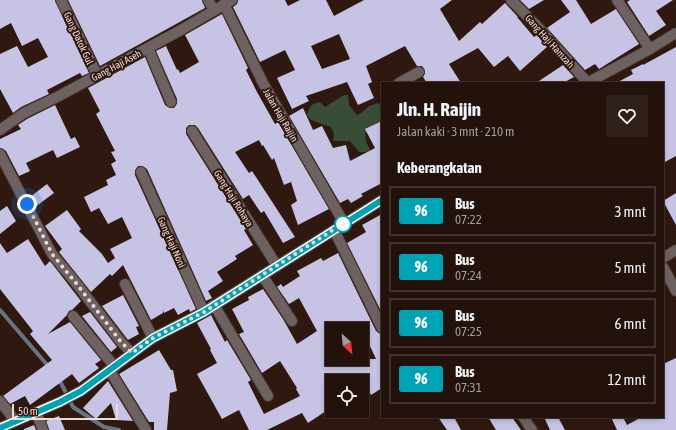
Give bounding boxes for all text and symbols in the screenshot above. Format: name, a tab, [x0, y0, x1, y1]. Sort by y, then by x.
street label: Gang Datok Gul	[62, 10, 96, 67]
street label: Gang Haji Hamzah	[523, 13, 576, 70]
street label: Gang Haji Aseh	[89, 48, 143, 83]
street label: Jalan Haji Raijin	[261, 87, 300, 144]
button: heart	[606, 95, 648, 137]
text: Jln. H. Raijin	[397, 98, 481, 120]
text: Jalan kaki · 3 mnt · 210 m	[397, 124, 514, 139]
text: Keberangkatan	[397, 159, 482, 176]
street label: Gang Haji Rohaya	[212, 168, 256, 229]
your location	[17, 194, 37, 214]
text: Bus	[455, 195, 475, 212]
text: 96	[414, 203, 428, 219]
text: 3 mnt	[614, 203, 646, 220]
text: 07:22	[455, 212, 482, 227]
street label: Gang Haji Noni	[155, 215, 188, 269]
unlabelled marker	[334, 215, 352, 233]
text: Bus	[455, 251, 475, 268]
text: 96	[414, 259, 428, 275]
text: 5 mnt	[614, 259, 646, 276]
text: 07:24	[455, 268, 482, 283]
text: Bus	[455, 307, 475, 324]
text: 96	[414, 315, 428, 331]
text: 6 mnt	[614, 315, 646, 332]
north arrow	[325, 322, 369, 366]
map controls	[325, 322, 369, 418]
text: 07:25	[455, 324, 482, 339]
text: Bus	[455, 363, 475, 380]
text: 96	[414, 371, 428, 387]
text: 12 mnt	[607, 371, 646, 388]
button: locate	[325, 374, 369, 418]
text: 07:31	[455, 380, 482, 395]
scale bar	[12, 402, 118, 421]
text: 50 m	[18, 405, 38, 417]

